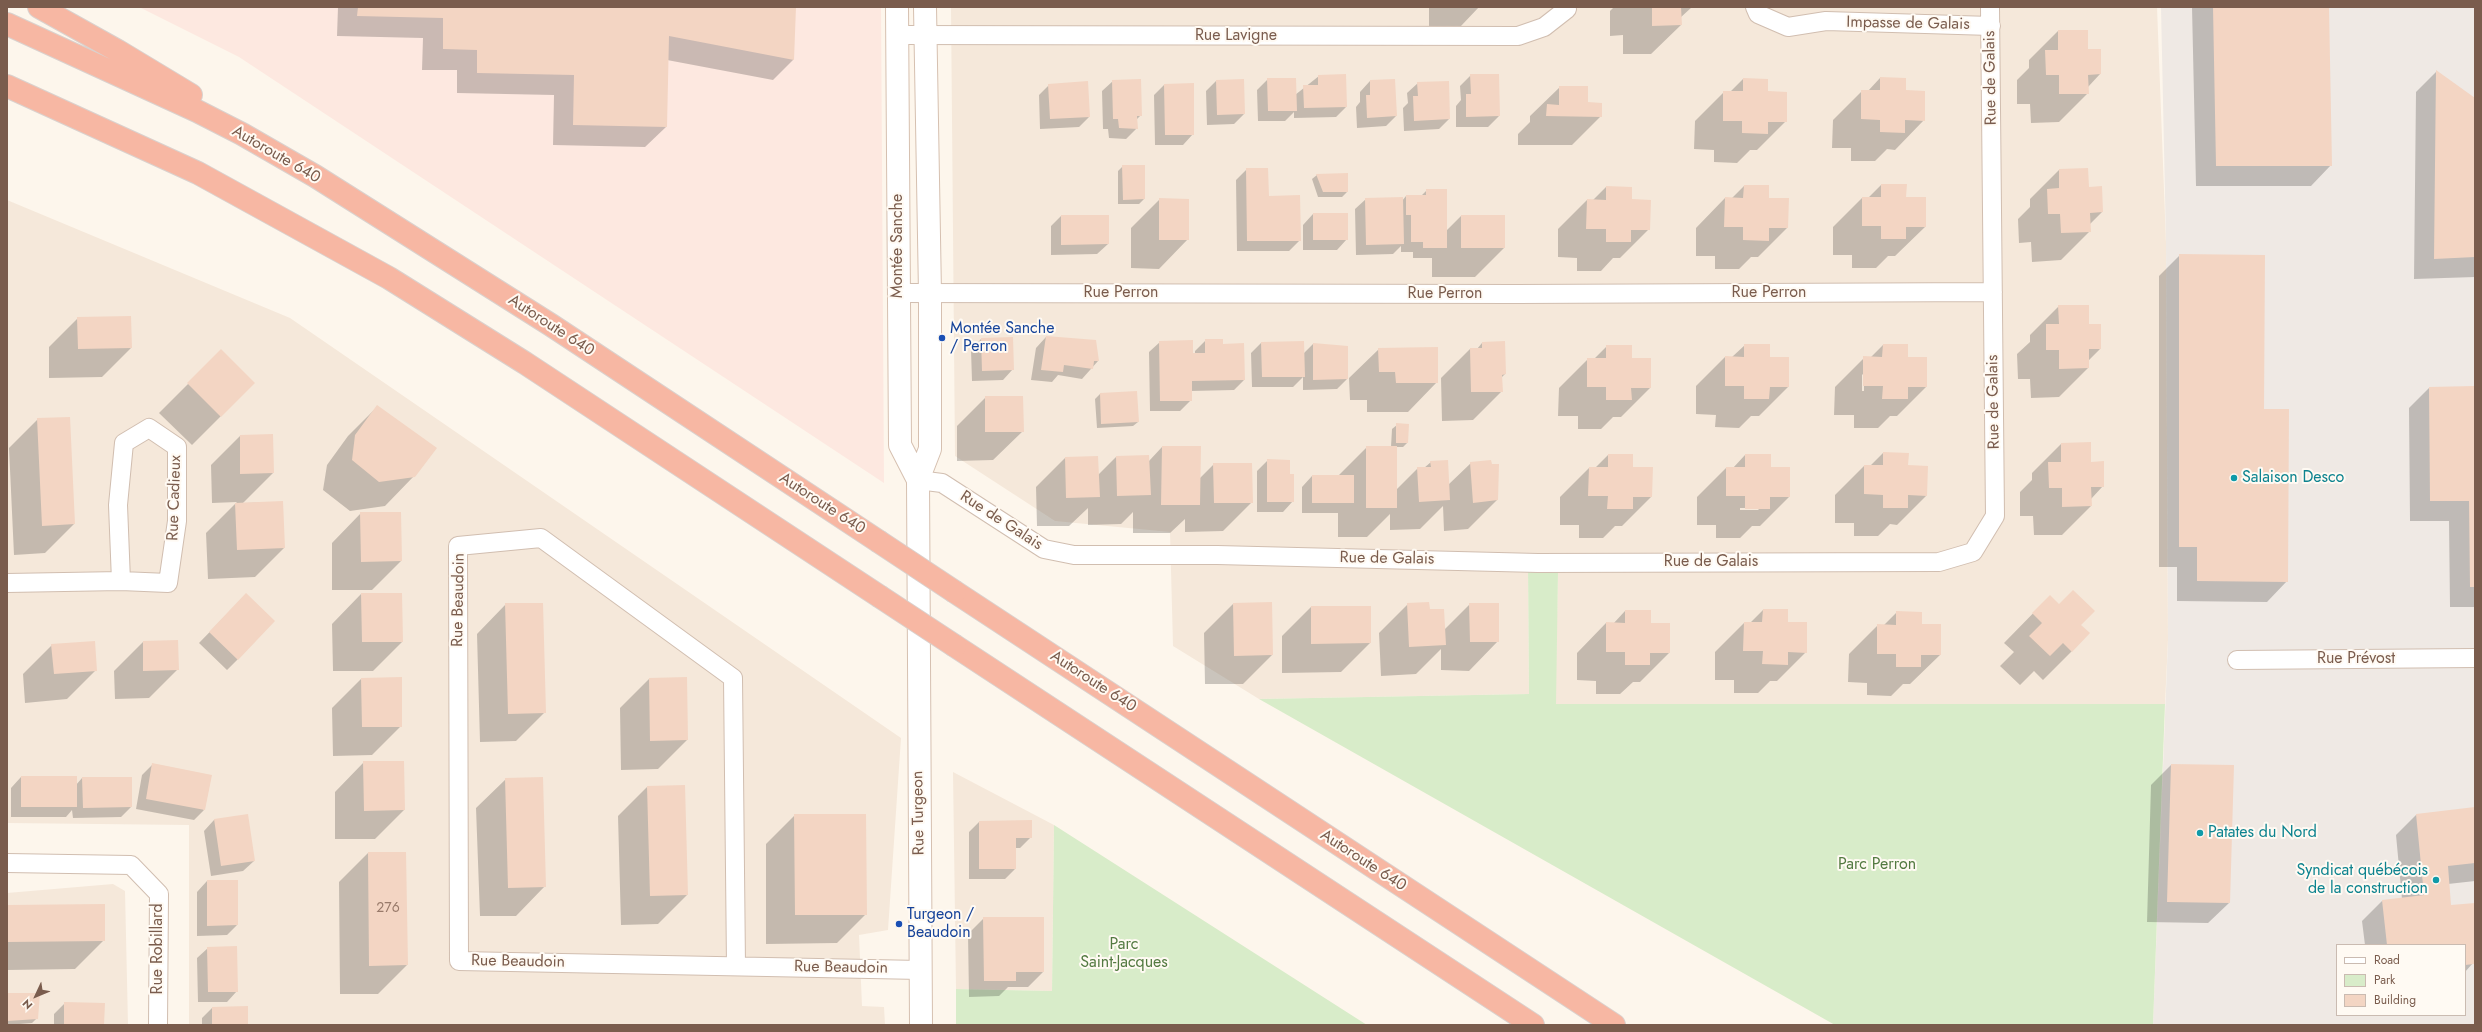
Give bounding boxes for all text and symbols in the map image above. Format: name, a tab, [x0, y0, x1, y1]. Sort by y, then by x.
street label: Impasse de Galais	[1846, 13, 1970, 35]
street label: Rue Lavigne	[1195, 26, 1277, 46]
street label: Rue de Galais	[1981, 31, 2001, 125]
street label: Autoroute 640	[228, 122, 324, 188]
street label: Montée Sanche	[888, 194, 908, 298]
street label: Rue Perron	[1084, 283, 1158, 303]
street label: Rue Perron	[1732, 283, 1806, 303]
street label: Rue Perron	[1408, 284, 1482, 304]
street label: Autoroute 640	[504, 291, 598, 361]
place label: Montée Sanche / Perron	[950, 319, 1054, 357]
marker: Montée Sanche / Perron	[937, 333, 947, 343]
street label: Rue de Galais	[1984, 355, 2004, 449]
street label: Rue Cadieux	[164, 455, 186, 541]
place label: Salaison Desco	[2242, 468, 2344, 488]
street label: Autoroute 640	[775, 469, 869, 539]
marker: Salaison Desco	[2229, 473, 2239, 483]
street label: Rue de Galais	[956, 487, 1046, 555]
street label: Rue de Galais	[1340, 549, 1434, 569]
street label: Rue de Galais	[1664, 552, 1758, 572]
street label: Rue Beaudoin	[449, 553, 469, 647]
street label: Autoroute 640	[1046, 647, 1140, 717]
street label: Rue Prévost	[2317, 649, 2395, 669]
street label: Rue Turgeon	[909, 770, 929, 856]
place label: Patates du Nord	[2208, 823, 2317, 843]
street label: Autoroute 640	[1316, 826, 1410, 896]
marker: Patates du Nord	[2195, 828, 2205, 838]
park label: Parc Perron	[1838, 855, 1916, 875]
place label: Syndicat québécois de la construction	[2296, 861, 2428, 899]
marker: Syndicat québécois de la construction	[2431, 875, 2441, 885]
house number: 276	[376, 901, 400, 917]
street label: Rue Robillard	[148, 903, 168, 995]
place label: Turgeon / Beaudoin	[907, 905, 974, 943]
marker: Turgeon / Beaudoin	[894, 919, 904, 929]
park label: Parc Saint-Jacques	[1080, 935, 1168, 973]
legend	[2336, 944, 2466, 1016]
text: Road	[2374, 951, 2400, 969]
street label: Rue Beaudoin	[471, 952, 565, 972]
street label: Rue Beaudoin	[794, 958, 888, 978]
text: Park	[2374, 971, 2395, 989]
north arrow	[16, 976, 56, 1016]
text: Building	[2374, 991, 2416, 1009]
text: N	[19, 996, 36, 1013]

